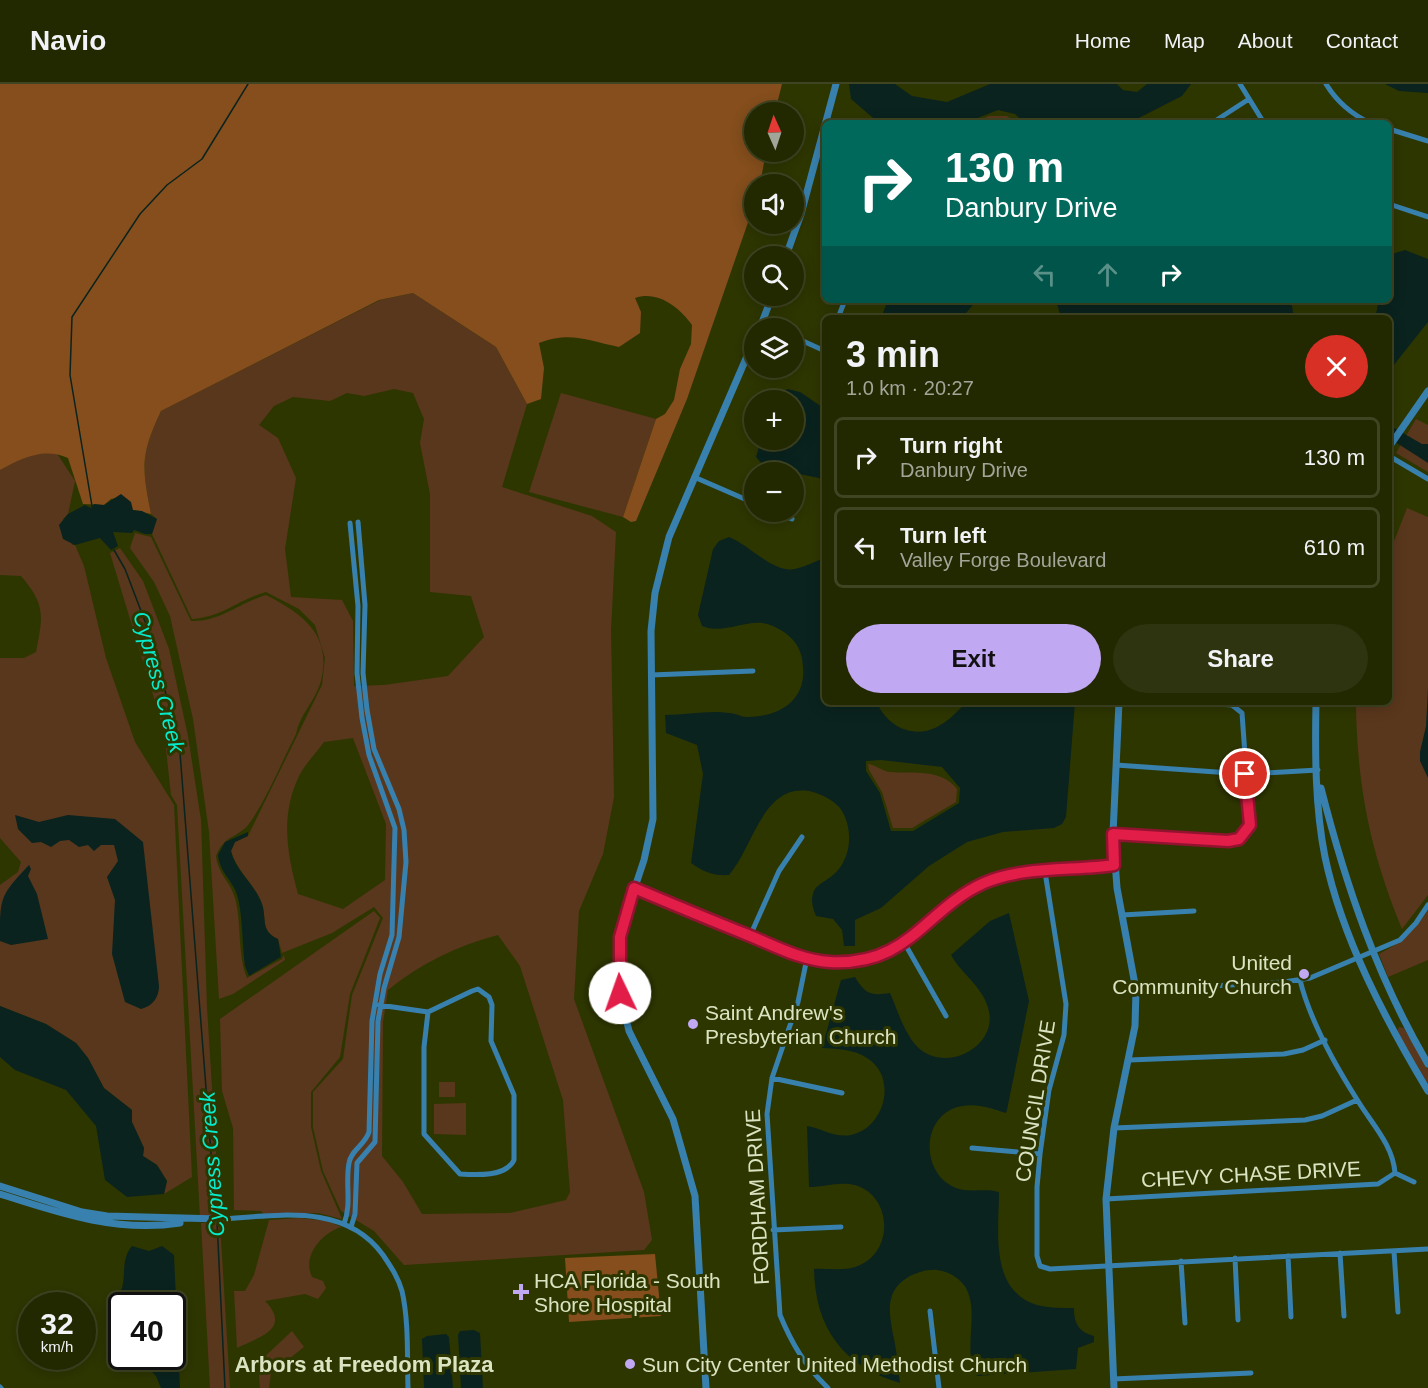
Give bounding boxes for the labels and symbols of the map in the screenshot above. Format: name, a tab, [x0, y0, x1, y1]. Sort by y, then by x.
north arrow	[744, 102, 804, 162]
water label: Cypress Creek	[128, 609, 190, 756]
pin	[1219, 748, 1270, 799]
place label: United Community Church	[1112, 951, 1292, 998]
position arrow	[588, 961, 652, 1025]
marker: United Community Church	[1297, 967, 1311, 981]
place label: Saint Andrew's Presbyterian Church	[705, 1001, 896, 1048]
marker: Saint Andrew's Presbyterian Church	[686, 1017, 700, 1031]
street label: COUNCIL DRIVE	[1011, 1018, 1059, 1184]
water label: Cypress Creek	[194, 1090, 230, 1237]
street label: FORDHAM DRIVE	[741, 1108, 773, 1286]
street label: CHEVY CHASE DRIVE	[1140, 1157, 1362, 1191]
place label: HCA Florida - South Shore Hospital	[534, 1269, 721, 1316]
marker: HCA Florida - South Shore Hospital	[512, 1283, 530, 1301]
speed limit sign: 40	[108, 1292, 186, 1370]
district label: Arbors at Freedom Plaza	[234, 1352, 494, 1377]
place label: Sun City Center United Methodist Church	[642, 1353, 1027, 1376]
marker: Sun City Center United Methodist Church	[623, 1357, 637, 1371]

